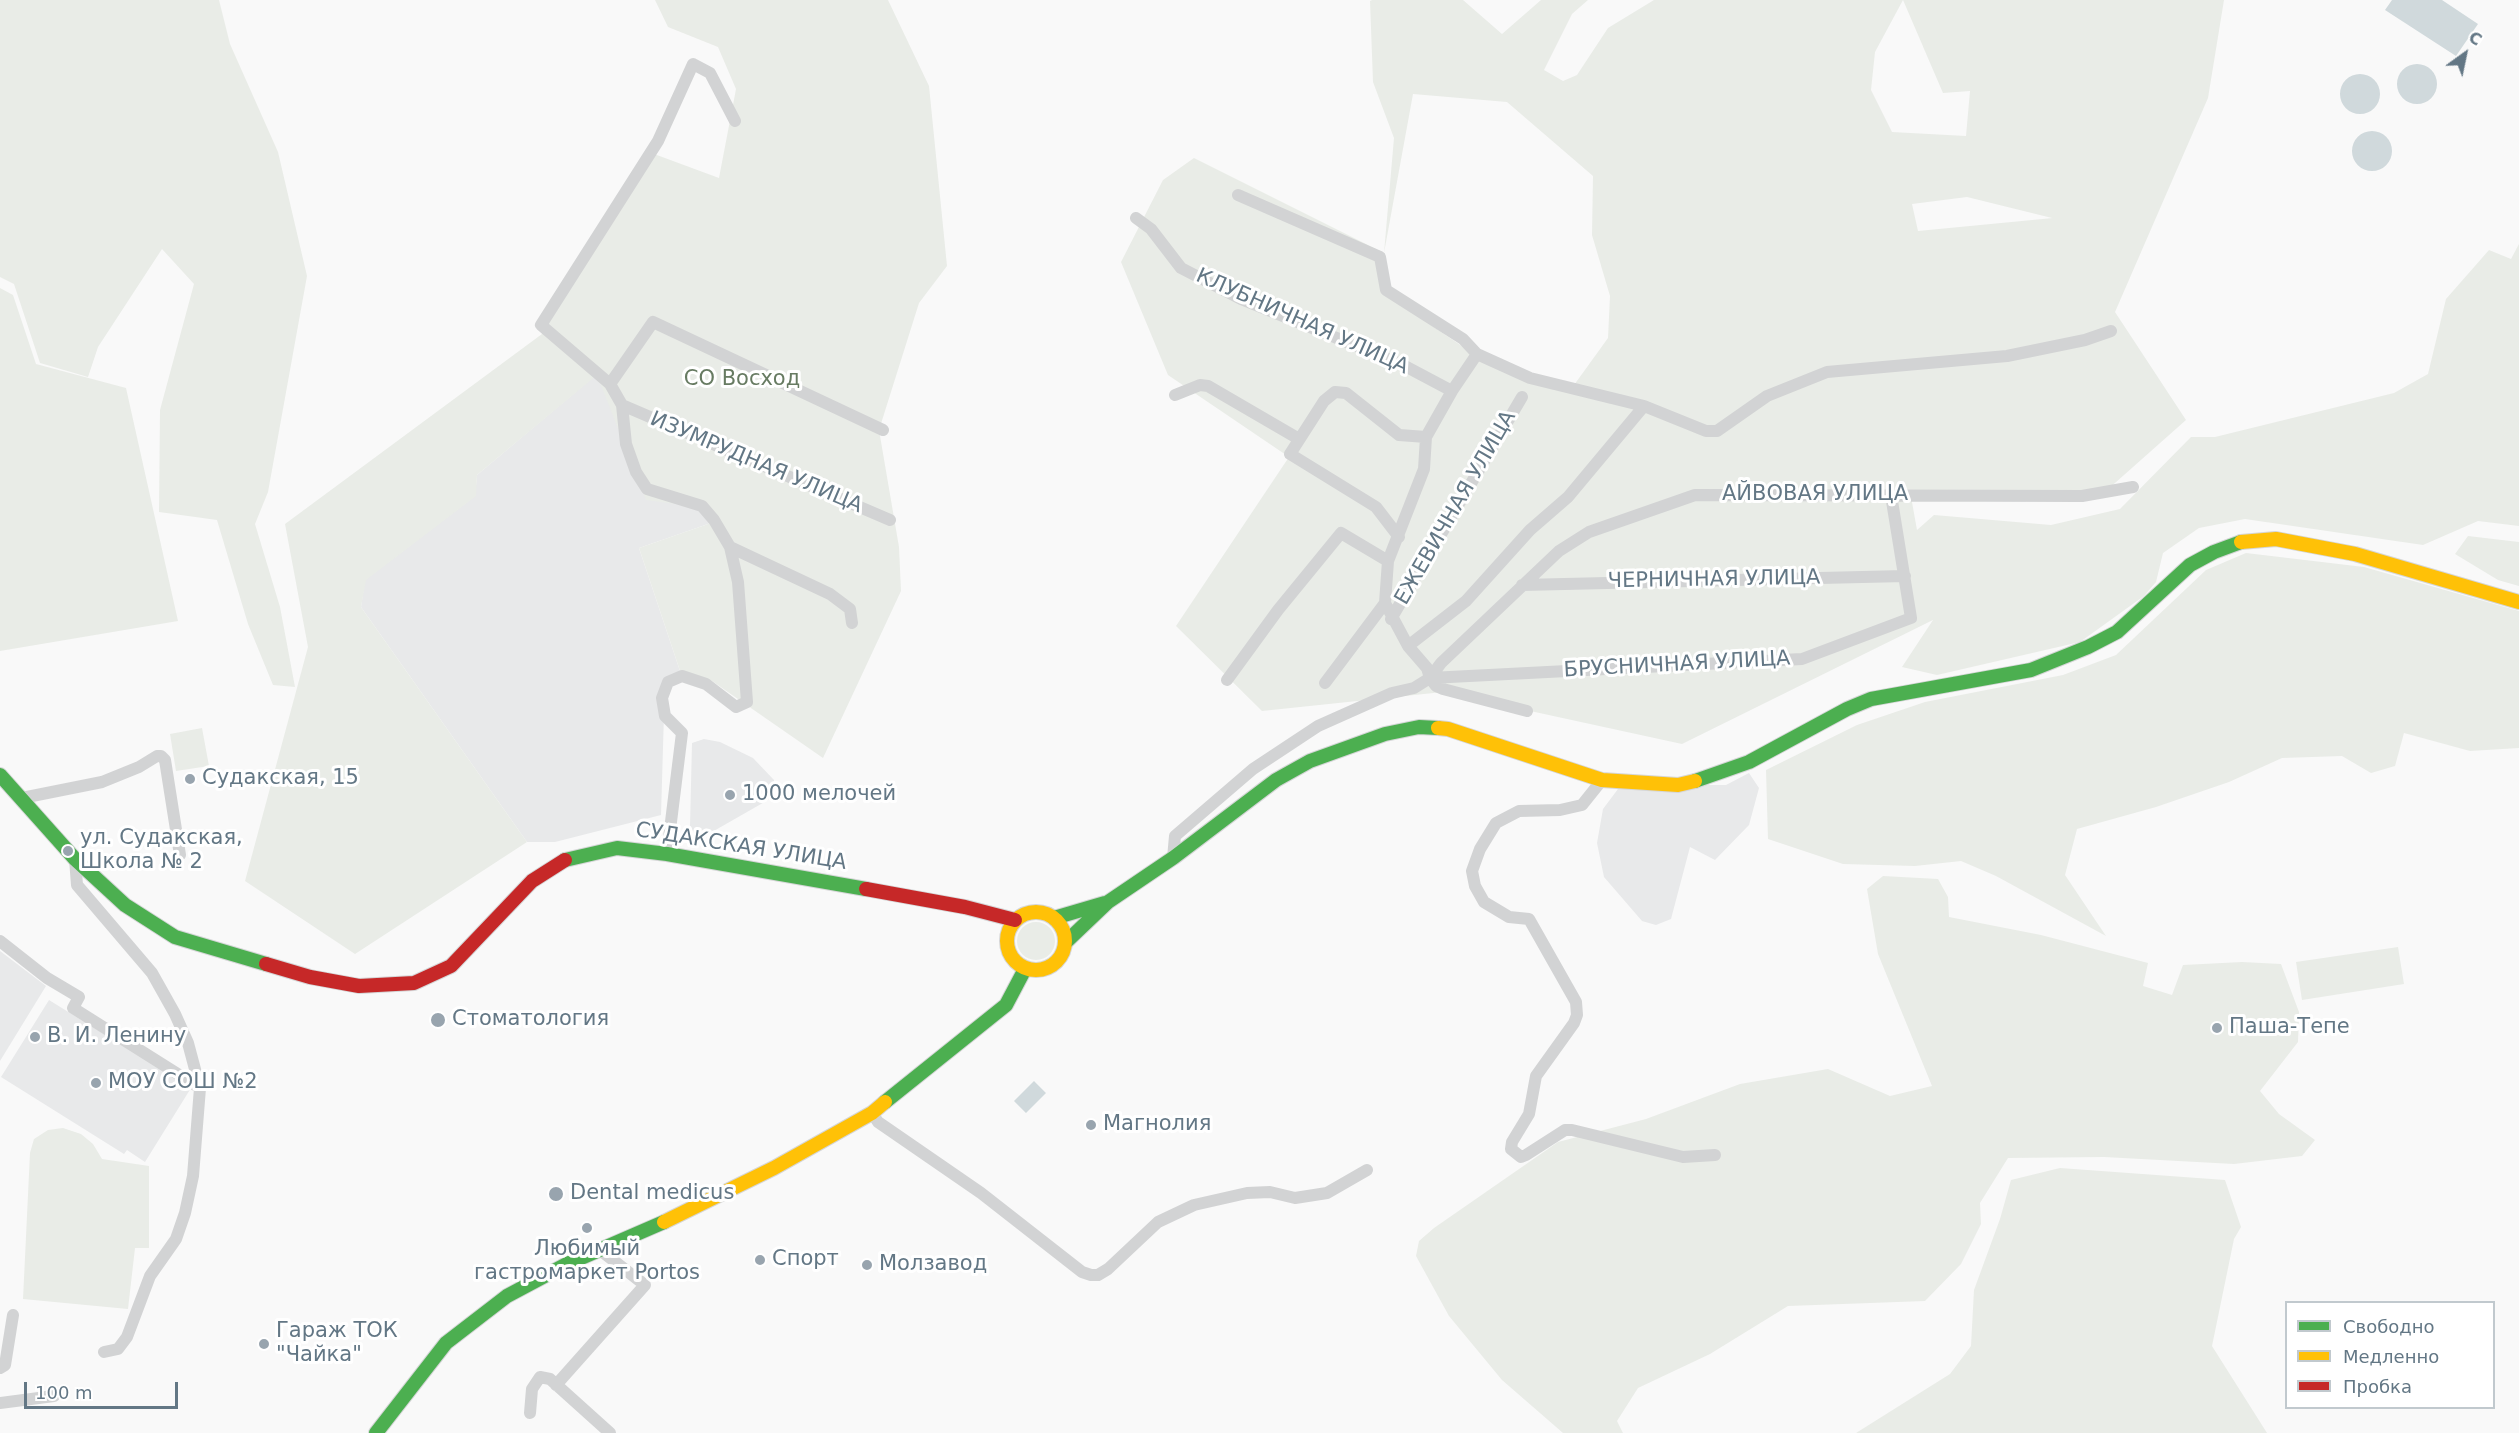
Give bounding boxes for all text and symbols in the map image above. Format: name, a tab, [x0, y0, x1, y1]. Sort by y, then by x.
north arrow	[2435, 24, 2495, 84]
text: С	[2465, 27, 2485, 50]
street label: КЛУБНИЧНАЯ УЛИЦА	[1192, 264, 1412, 380]
park label: СО Восход	[684, 367, 800, 393]
street label: ЕЖЕВИЧНАЯ УЛИЦА	[1390, 406, 1522, 610]
street label: ИЗУМРУДНАЯ УЛИЦА	[646, 407, 866, 519]
street label: АЙВОВАЯ УЛИЦА	[1722, 482, 1908, 508]
street label: ЧЕРНИЧНАЯ УЛИЦА	[1607, 566, 1821, 594]
street label: БРУСНИЧНАЯ УЛИЦА	[1563, 646, 1791, 684]
place label: Судакская, 15	[202, 766, 359, 792]
marker: Судакская, 15	[183, 772, 197, 786]
place label: 1000 мелочей	[742, 782, 896, 808]
marker: 1000 мелочей	[723, 788, 737, 802]
street label: СУДАКСКАЯ УЛИЦА	[634, 818, 848, 876]
place label: ул. Судакская, Школа № 2	[80, 826, 243, 876]
marker: ул. Судакская, Школа № 2	[61, 844, 75, 858]
place label: Стоматология	[452, 1007, 609, 1033]
marker: Стоматология	[429, 1011, 447, 1029]
place label: Паша-Тепе	[2229, 1015, 2350, 1041]
marker: Паша-Тепе	[2210, 1021, 2224, 1035]
place label: В. И. Ленину	[47, 1024, 186, 1050]
marker: В. И. Ленину	[28, 1030, 42, 1044]
place label: МОУ СОШ №2	[108, 1070, 258, 1096]
marker: МОУ СОШ №2	[89, 1076, 103, 1090]
place label: Магнолия	[1103, 1112, 1211, 1138]
marker: Магнолия	[1084, 1118, 1098, 1132]
place label: Dental medicus	[570, 1181, 734, 1207]
marker: Dental medicus	[547, 1185, 565, 1203]
marker: Любимый гастромаркет Portos	[580, 1221, 594, 1235]
place label: Любимый гастромаркет Portos	[474, 1237, 700, 1287]
place label: Спорт	[772, 1247, 839, 1273]
place label: Молзавод	[879, 1252, 987, 1278]
marker: Спорт	[753, 1253, 767, 1267]
marker: Молзавод	[860, 1258, 874, 1272]
legend	[2285, 1301, 2495, 1409]
text: Свободно	[2343, 1316, 2435, 1337]
place label: Гараж ТОК "Чайка"	[276, 1319, 398, 1369]
marker: Гараж ТОК "Чайка"	[257, 1337, 271, 1351]
text: Медленно	[2343, 1346, 2439, 1367]
scale bar	[27, 1370, 182, 1408]
text: Пробка	[2343, 1376, 2412, 1397]
text: 100 m	[35, 1382, 93, 1403]

